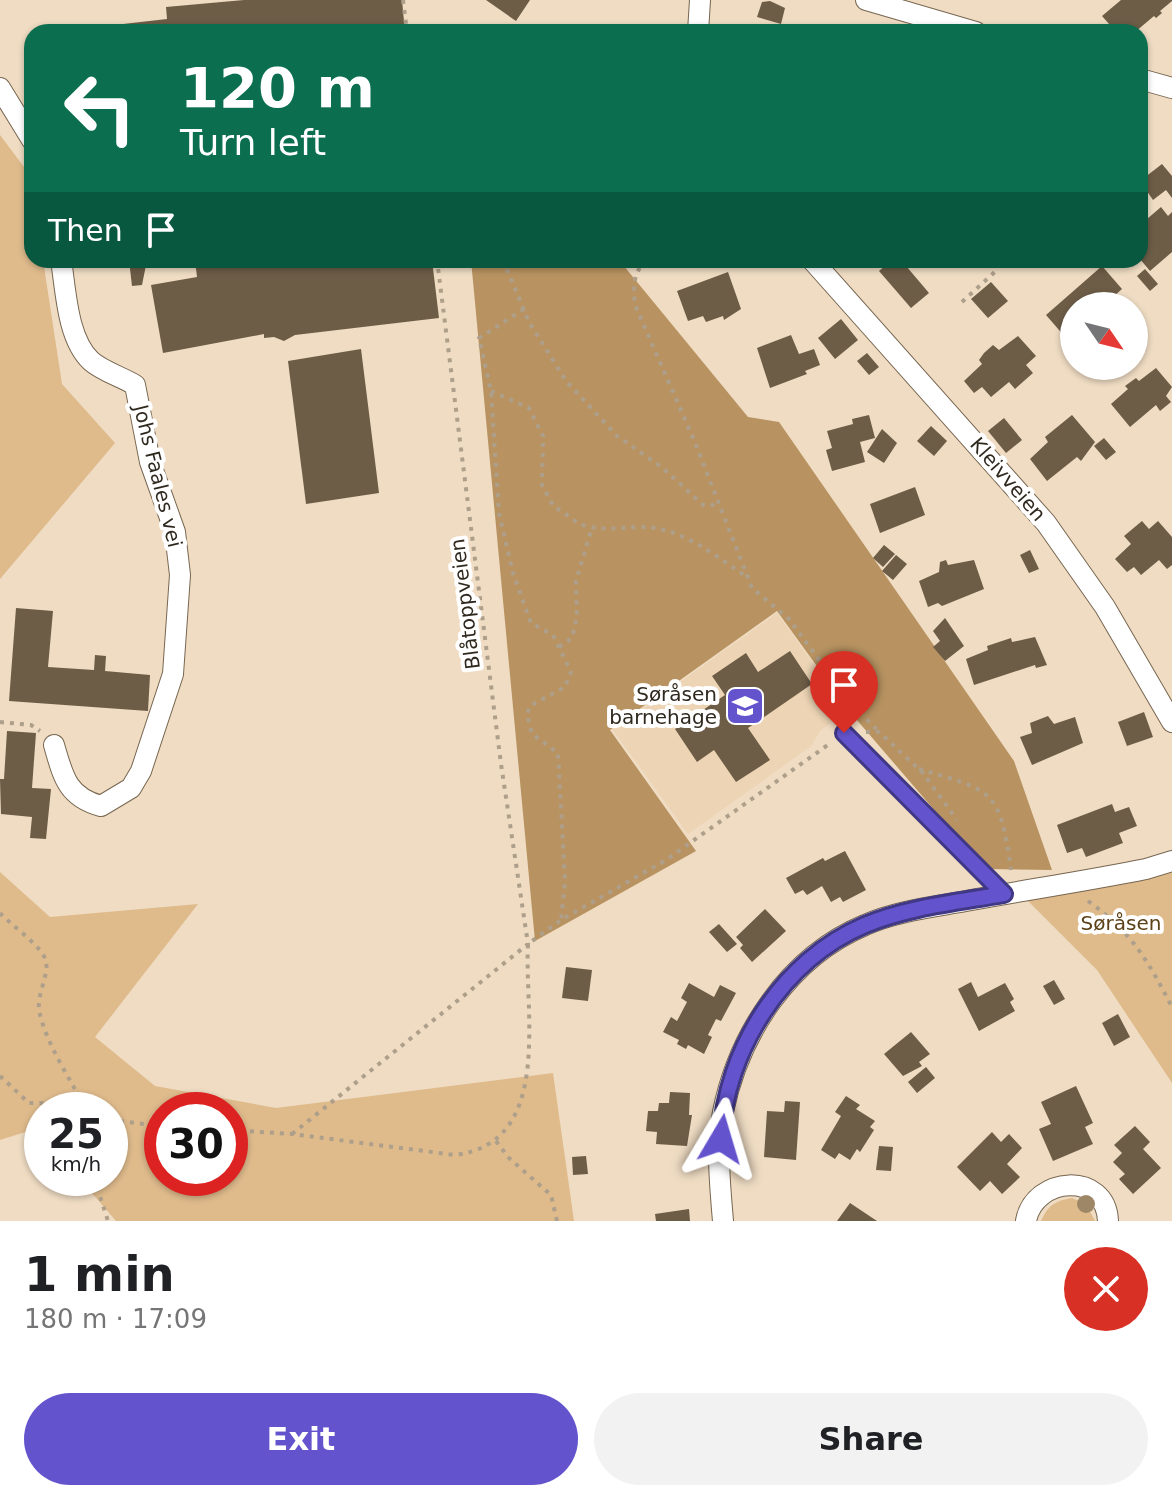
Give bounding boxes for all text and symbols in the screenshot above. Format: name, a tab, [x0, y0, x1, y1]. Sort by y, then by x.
text: 120 m	[180, 55, 375, 120]
icon: left	[48, 56, 152, 160]
text: Turn left	[180, 122, 326, 163]
icon: arrive	[139, 208, 183, 252]
text: Then	[48, 213, 123, 248]
north arrow	[1060, 292, 1148, 380]
map controls	[1060, 292, 1148, 380]
street label: Johs Faales vei	[128, 400, 187, 550]
street label: Kleivveien	[965, 432, 1051, 526]
street label: Blåtoppveien	[445, 537, 485, 671]
pin	[810, 651, 878, 733]
icon: arrive	[822, 663, 866, 707]
place label: Søråsen barnehage	[609, 682, 717, 729]
school or university icon: Søråsen barnehage	[724, 685, 766, 727]
park label: Søråsen	[1081, 911, 1161, 935]
speed limit sign: 30	[144, 1092, 248, 1196]
position arrow	[679, 1097, 763, 1181]
text: 25	[48, 1111, 104, 1157]
text: km/h	[51, 1152, 101, 1176]
text: 1 min	[24, 1246, 175, 1302]
button: close	[1064, 1247, 1148, 1331]
text: 180 m · 17:09	[24, 1304, 207, 1334]
button: Exit	[24, 1393, 578, 1485]
button: Share	[594, 1393, 1148, 1485]

